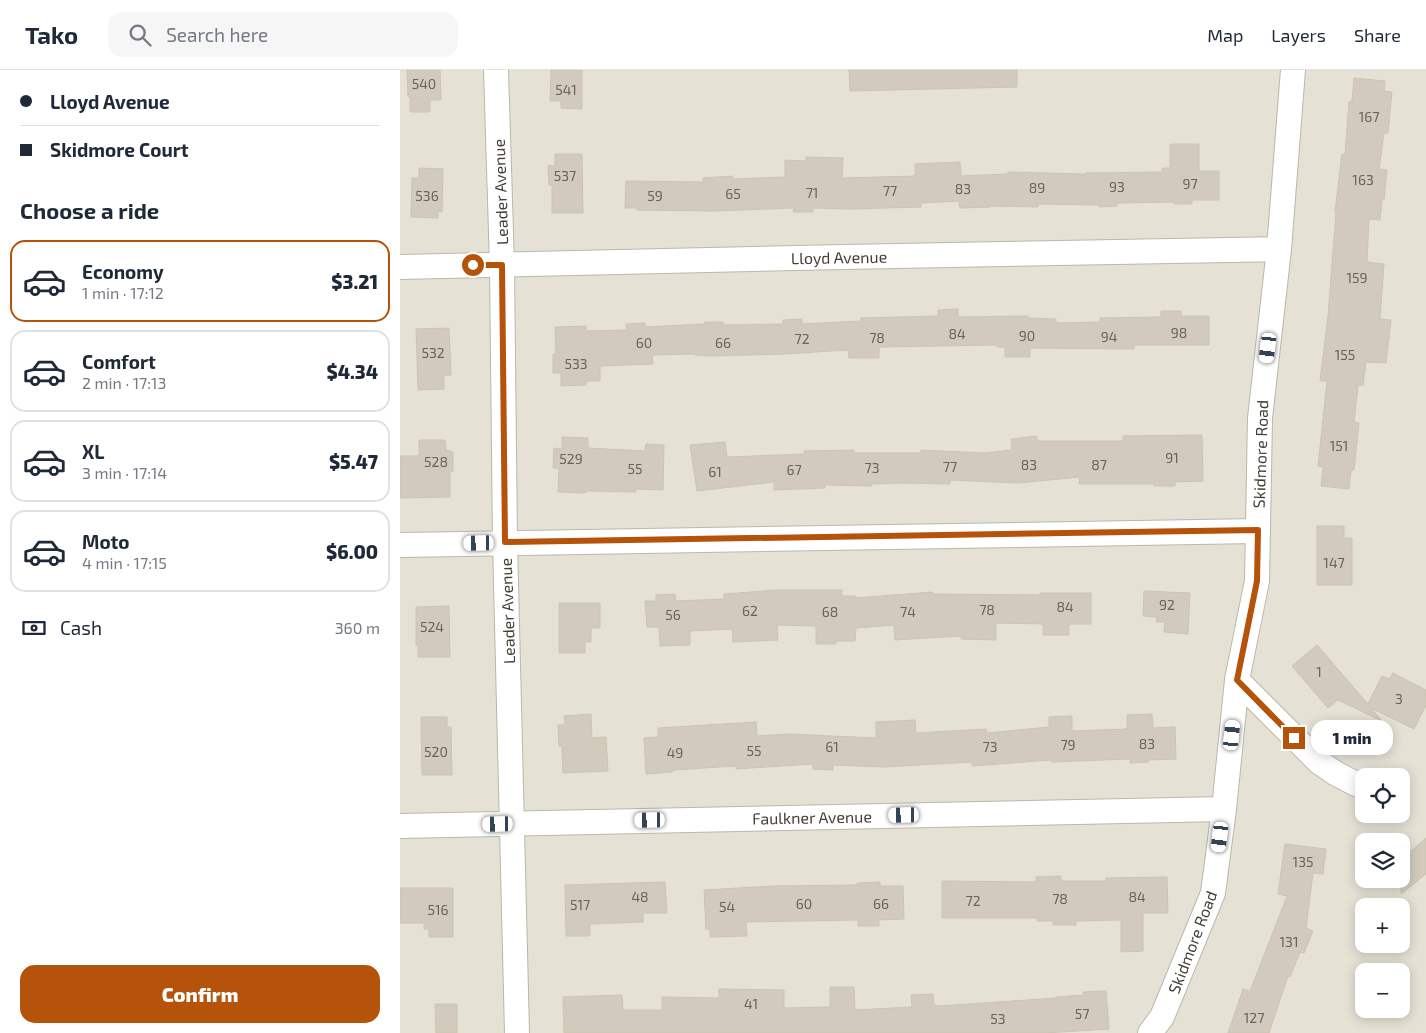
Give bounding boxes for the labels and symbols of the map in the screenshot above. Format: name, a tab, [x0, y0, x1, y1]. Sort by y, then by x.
house number: 540	[412, 75, 436, 92]
house number: 541	[555, 81, 577, 98]
house number: 167	[1359, 108, 1379, 125]
street label: Leader Avenue	[489, 139, 511, 245]
house number: 537	[554, 167, 576, 184]
house number: 163	[1352, 171, 1374, 188]
house number: 97	[1182, 175, 1198, 192]
house number: 93	[1109, 178, 1125, 195]
house number: 89	[1029, 179, 1045, 196]
house number: 83	[955, 180, 971, 197]
house number: 77	[883, 182, 897, 199]
house number: 71	[806, 184, 818, 201]
house number: 65	[725, 185, 741, 202]
house number: 536	[415, 187, 439, 204]
house number: 59	[647, 187, 663, 204]
street label: Lloyd Avenue	[791, 247, 887, 267]
route start	[462, 254, 484, 276]
house number: 159	[1346, 269, 1368, 286]
house number: 98	[1171, 324, 1187, 341]
house number: 84	[948, 325, 966, 342]
house number: 90	[1019, 327, 1035, 344]
house number: 94	[1101, 328, 1117, 345]
house number: 78	[869, 329, 885, 346]
house number: 72	[794, 330, 810, 347]
car	[1258, 332, 1277, 364]
house number: 60	[636, 334, 652, 351]
house number: 66	[715, 334, 731, 351]
house number: 532	[421, 344, 445, 361]
house number: 155	[1335, 346, 1355, 363]
house number: 533	[564, 355, 588, 372]
street label: Skidmore Road	[1249, 399, 1271, 509]
house number: 151	[1330, 437, 1348, 454]
house number: 91	[1165, 449, 1179, 466]
house number: 529	[559, 450, 583, 467]
house number: 528	[424, 453, 448, 470]
house number: 83	[1021, 456, 1037, 473]
house number: 87	[1091, 456, 1107, 473]
house number: 77	[943, 458, 957, 475]
house number: 73	[865, 459, 879, 476]
house number: 55	[627, 460, 643, 477]
house number: 67	[786, 461, 802, 478]
house number: 61	[708, 463, 722, 480]
car	[463, 535, 494, 551]
house number: 147	[1323, 554, 1345, 571]
street label: Leader Avenue	[496, 558, 518, 664]
house number: 92	[1159, 596, 1175, 613]
house number: 84	[1056, 598, 1074, 615]
house number: 78	[979, 601, 995, 618]
house number: 62	[742, 602, 758, 619]
house number: 68	[822, 603, 838, 620]
house number: 74	[900, 603, 916, 620]
house number: 56	[665, 606, 681, 623]
house number: 524	[420, 618, 444, 635]
house number: 1	[1316, 663, 1322, 680]
house number: 3	[1395, 690, 1403, 707]
car	[1222, 719, 1241, 751]
callout: 1 min	[1312, 720, 1394, 756]
route end	[1283, 727, 1305, 749]
house number: 83	[1139, 735, 1155, 752]
house number: 79	[1060, 736, 1076, 753]
house number: 61	[825, 738, 839, 755]
house number: 73	[983, 738, 997, 755]
house number: 55	[746, 742, 762, 759]
house number: 520	[424, 743, 448, 760]
house number: 49	[667, 744, 683, 761]
street label: Faulkner Avenue	[752, 806, 872, 828]
car	[888, 807, 919, 823]
car	[634, 812, 665, 828]
car	[482, 816, 513, 832]
car	[1210, 821, 1229, 853]
house number: 135	[1293, 853, 1313, 870]
house number: 48	[631, 888, 649, 905]
house number: 84	[1128, 888, 1146, 905]
street label: Skidmore Road	[1164, 888, 1220, 996]
house number: 78	[1052, 890, 1068, 907]
house number: 72	[965, 892, 981, 909]
house number: 60	[796, 895, 812, 912]
house number: 66	[873, 895, 889, 912]
house number: 517	[570, 896, 590, 913]
house number: 54	[719, 898, 735, 915]
house number: 516	[427, 901, 449, 918]
house number: 131	[1280, 933, 1298, 950]
house number: 41	[744, 995, 758, 1012]
house number: 57	[1075, 1005, 1089, 1022]
house number: 127	[1244, 1009, 1264, 1026]
house number: 53	[990, 1010, 1006, 1027]

